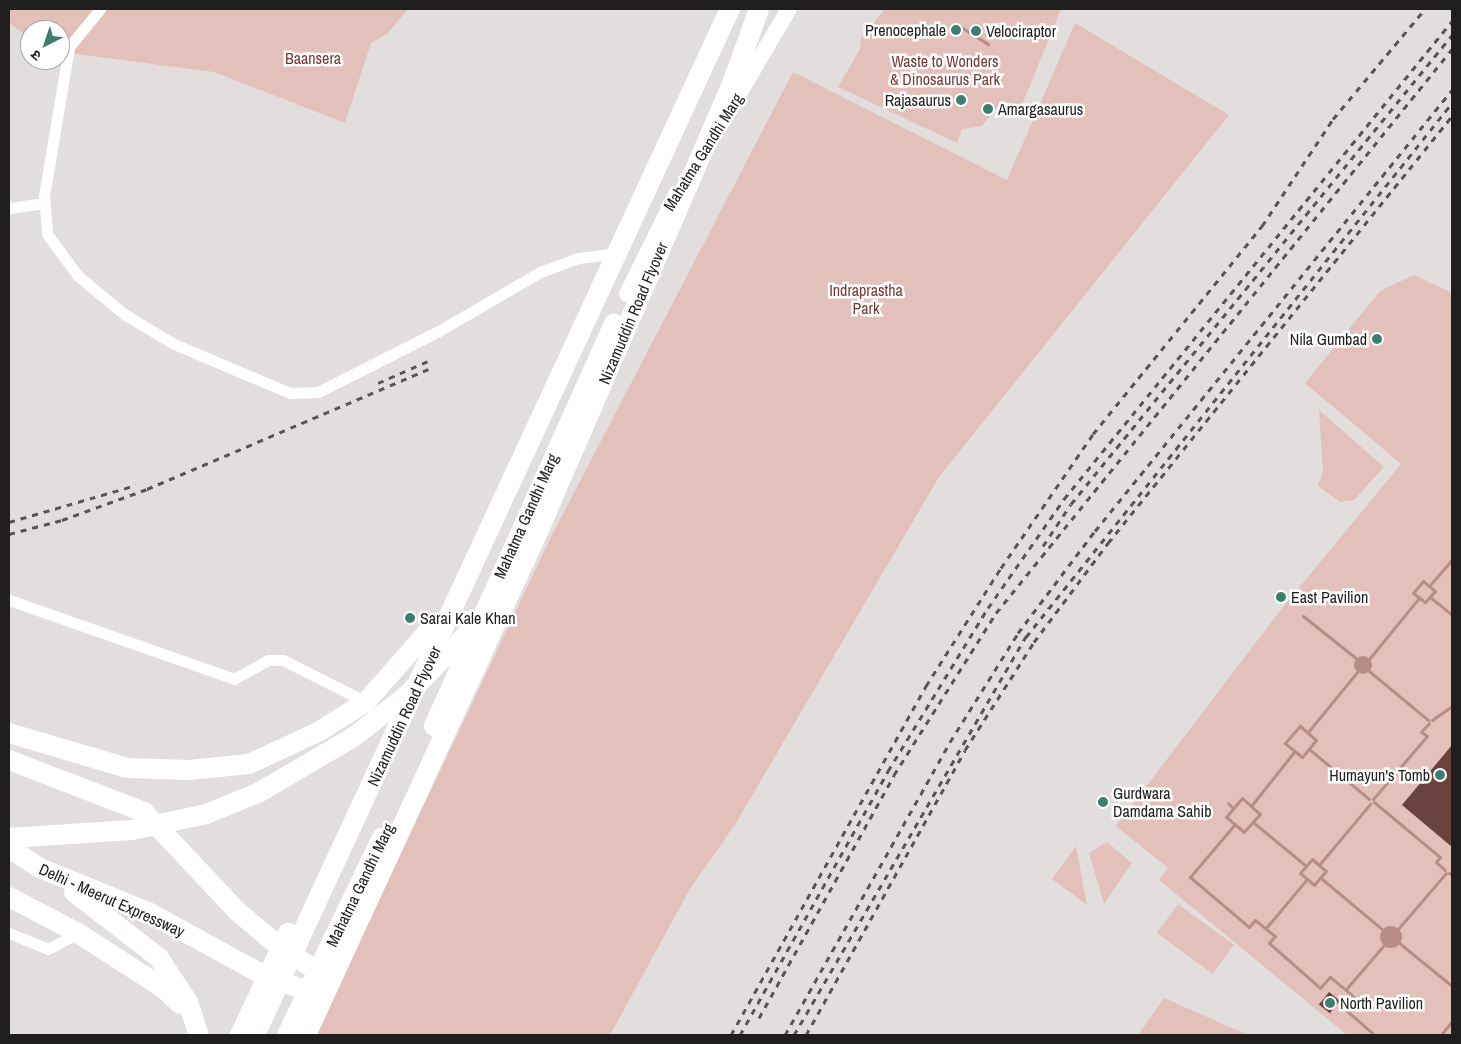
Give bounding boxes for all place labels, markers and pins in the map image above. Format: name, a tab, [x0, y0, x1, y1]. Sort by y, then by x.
place label: Prenocephale	[865, 20, 946, 40]
place label: Velociraptor	[986, 21, 1056, 41]
marker: Prenocephale	[950, 24, 962, 36]
marker: Velociraptor	[970, 25, 982, 37]
place label: Rajasaurus	[885, 90, 951, 110]
marker: Rajasaurus	[955, 94, 967, 106]
place label: Amargasaurus	[998, 99, 1083, 119]
marker: Amargasaurus	[982, 103, 994, 115]
place label: Nila Gumbad	[1290, 329, 1367, 349]
marker: Nila Gumbad	[1371, 333, 1383, 345]
place label: East Pavilion	[1291, 587, 1368, 607]
marker: East Pavilion	[1275, 591, 1287, 603]
place label: Sarai Kale Khan	[420, 608, 516, 628]
marker: Sarai Kale Khan	[404, 612, 416, 624]
place label: Humayun's Tomb	[1329, 765, 1430, 785]
marker: Humayun's Tomb	[1434, 769, 1446, 781]
place label: Gurdwara Damdama Sahib	[1113, 783, 1211, 821]
marker: Gurdwara Damdama Sahib	[1097, 796, 1109, 808]
place label: North Pavilion	[1340, 993, 1423, 1013]
marker: North Pavilion	[1324, 997, 1336, 1009]

